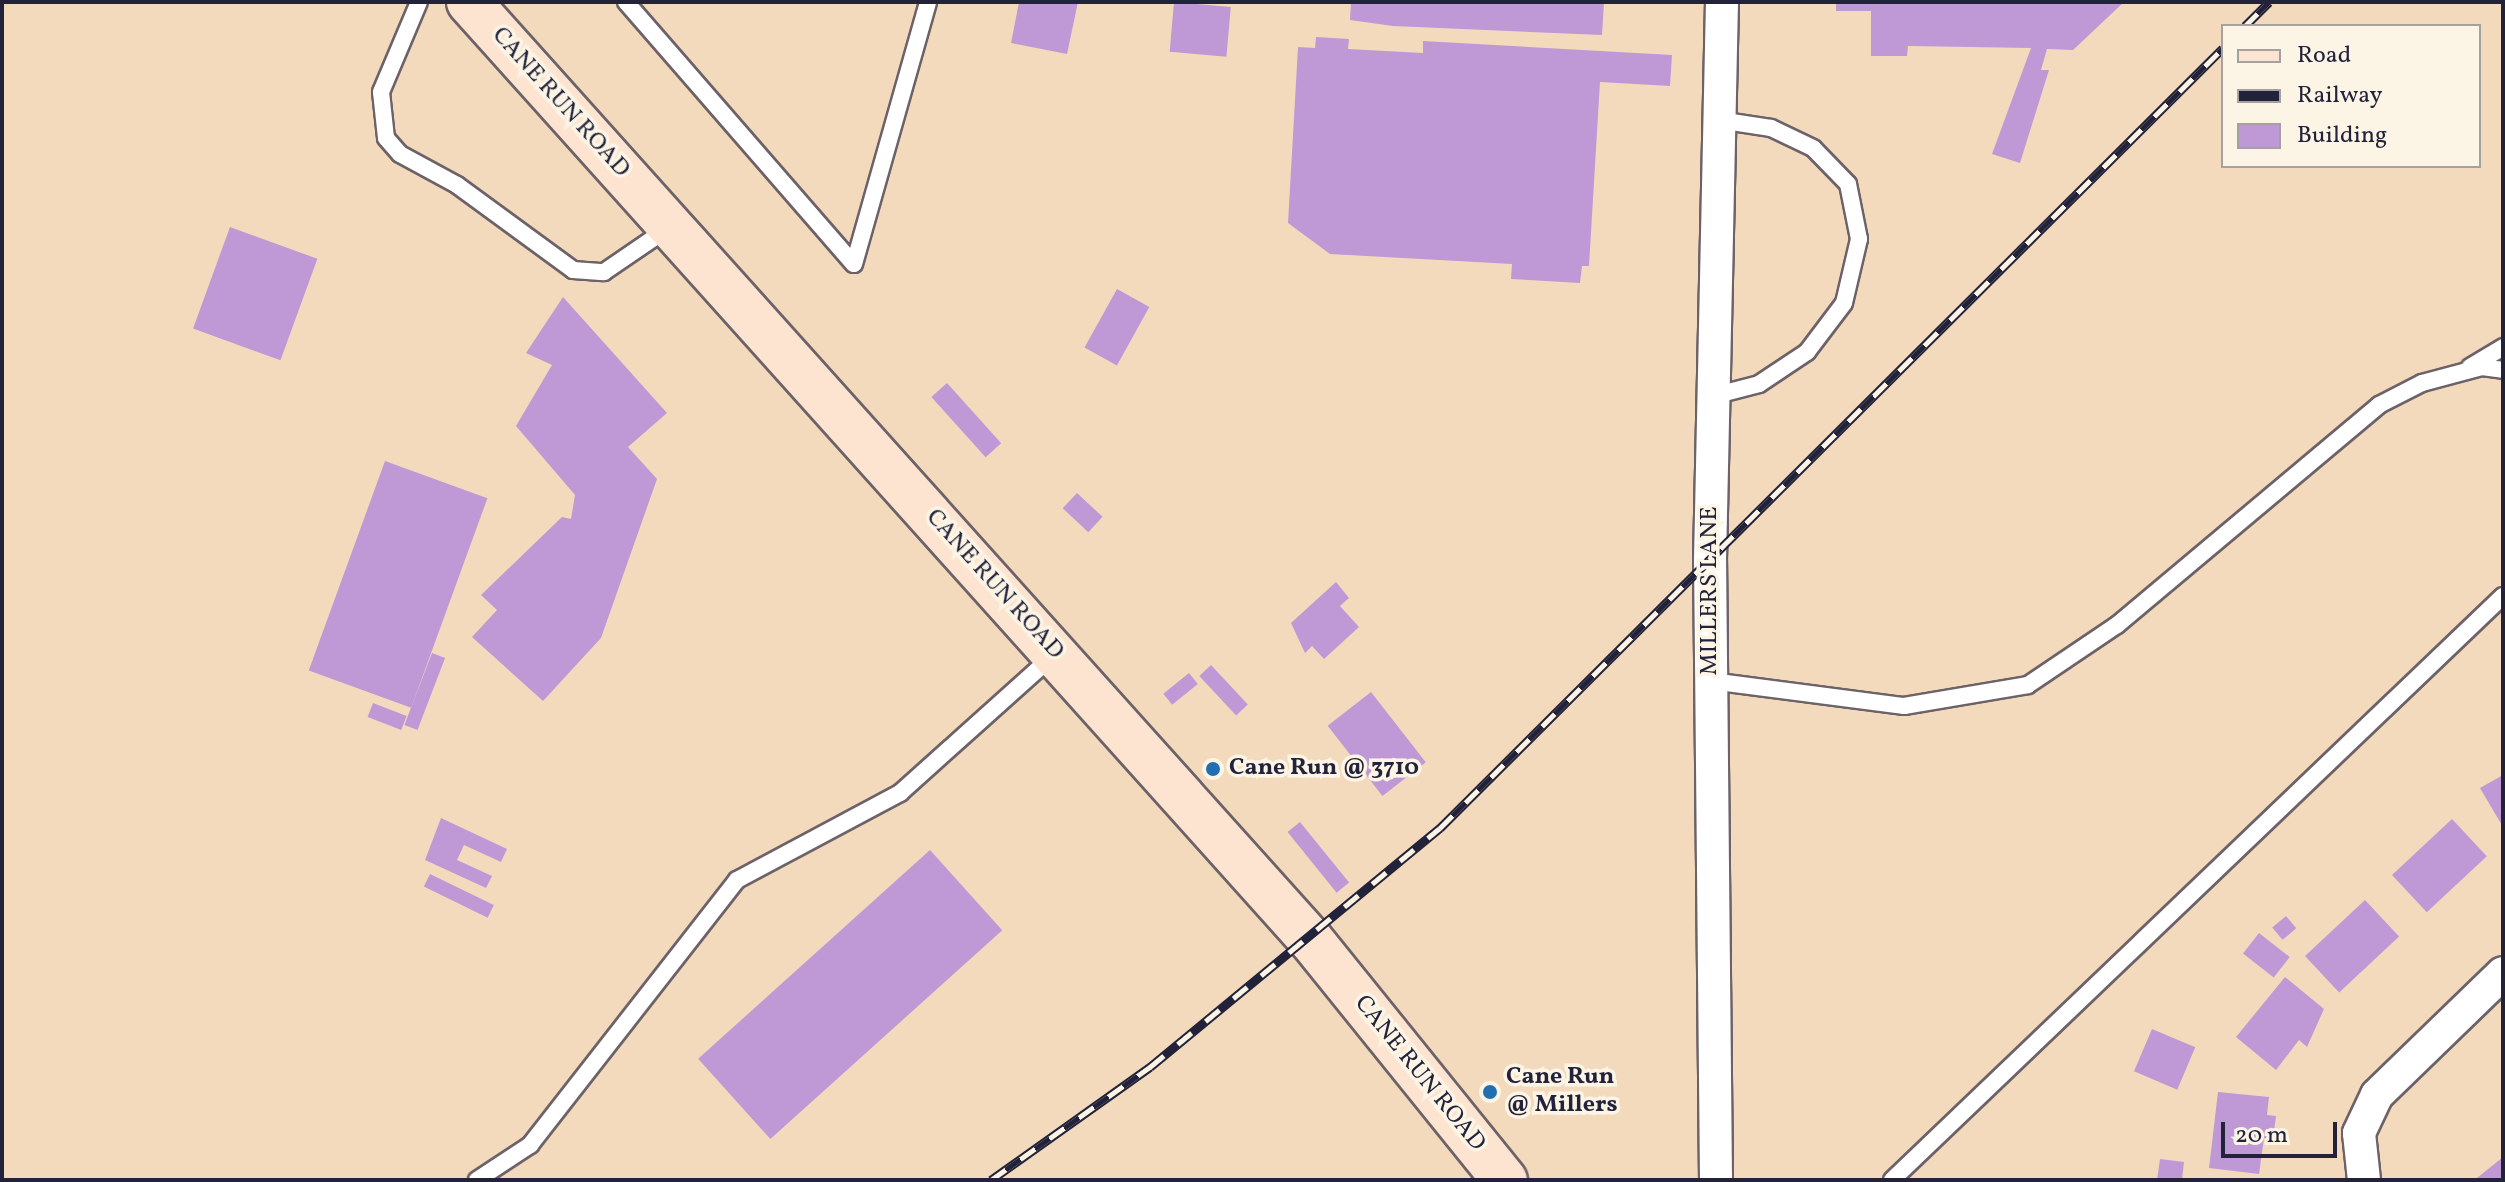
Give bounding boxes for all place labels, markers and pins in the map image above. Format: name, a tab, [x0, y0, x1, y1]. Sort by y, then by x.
place label: Cane Run @ 3710	[1229, 755, 1419, 783]
marker: Cane Run @ 3710	[1204, 760, 1222, 778]
place label: Cane Run @ Millers	[1506, 1064, 1618, 1120]
marker: Cane Run @ Millers	[1481, 1083, 1499, 1101]

